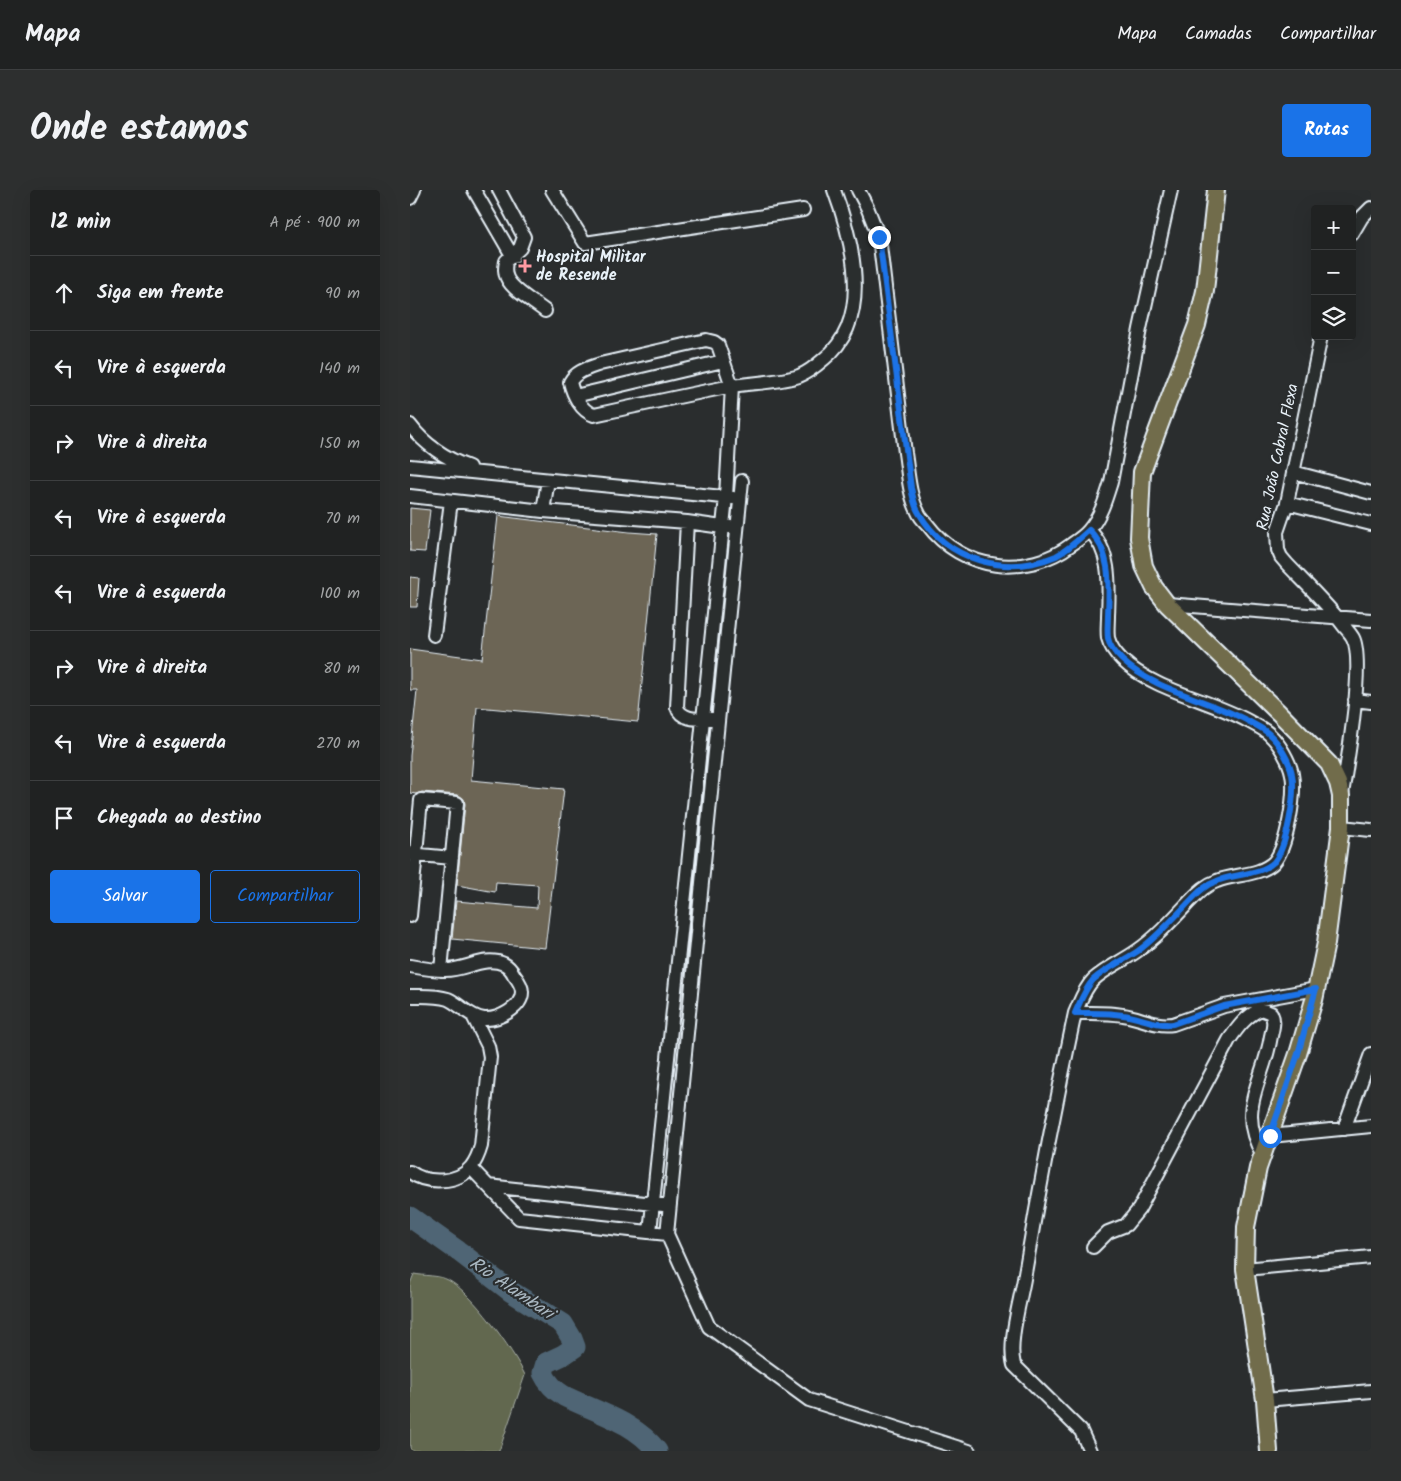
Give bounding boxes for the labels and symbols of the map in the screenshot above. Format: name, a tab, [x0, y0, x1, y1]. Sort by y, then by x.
route end	[868, 226, 891, 249]
place label: Hospital Militar de Resende	[536, 245, 647, 288]
marker: Hospital Militar de Resende	[518, 259, 532, 273]
street label: Rua João Cabral Flexa	[1250, 381, 1306, 533]
route start	[1259, 1125, 1282, 1148]
water label: Rio Alambari	[463, 1250, 562, 1330]

